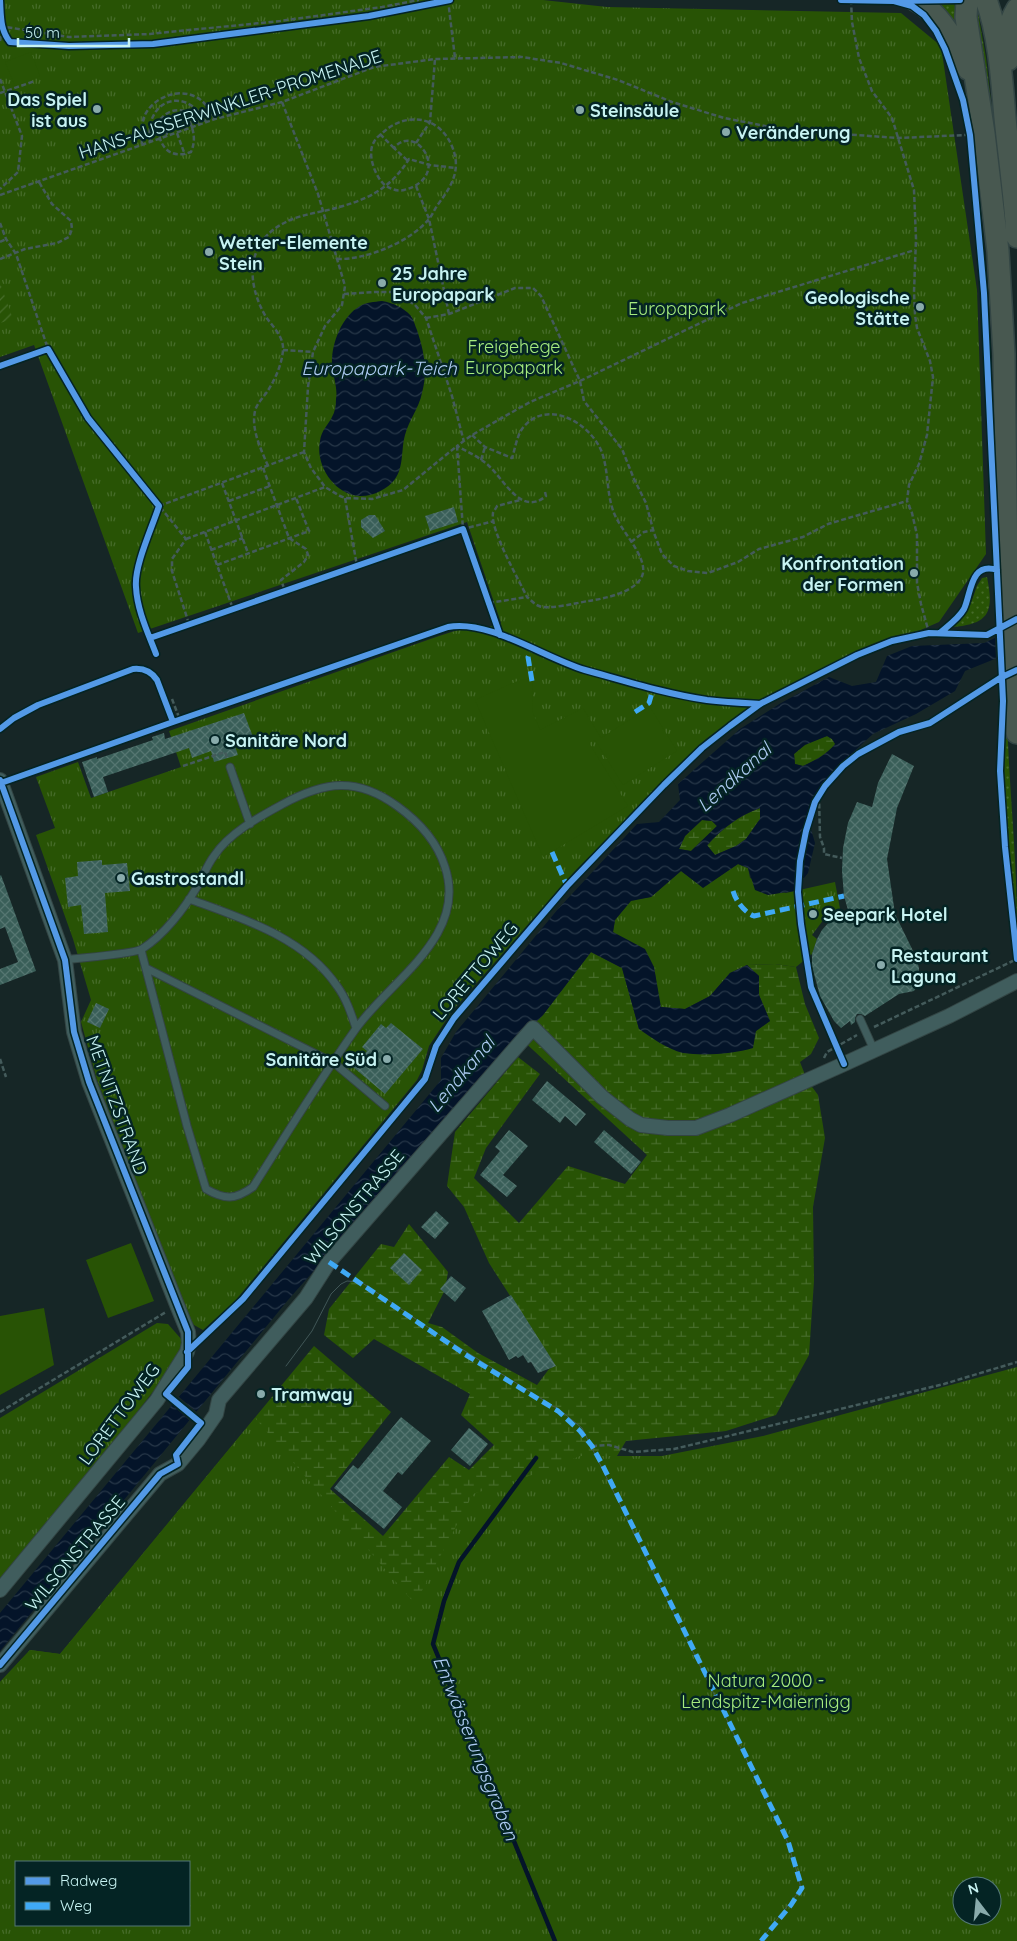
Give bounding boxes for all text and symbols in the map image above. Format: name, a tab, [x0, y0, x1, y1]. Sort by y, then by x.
scale bar	[18, 15, 129, 47]
text: 50 m	[25, 23, 60, 42]
street label: HANS-AUSSERWINKLER-PROMENADE	[76, 44, 384, 164]
place label: Das Spiel ist aus	[7, 88, 87, 132]
place label: Steinsäule	[590, 99, 679, 122]
marker: Das Spiel ist aus	[91, 103, 103, 115]
marker: Steinsäule	[574, 104, 586, 116]
place label: Veränderung	[736, 121, 851, 144]
marker: Veränderung	[720, 126, 732, 138]
place label: Wetter-Elemente Stein	[219, 231, 368, 275]
marker: Wetter-Elemente Stein	[203, 246, 215, 258]
place label: 25 Jahre Europapark	[392, 262, 495, 306]
marker: 25 Jahre Europapark	[376, 277, 388, 289]
place label: Geologische Stätte	[805, 286, 910, 330]
park label: Europapark	[628, 297, 726, 320]
marker: Geologische Stätte	[914, 301, 926, 313]
park label: Freigehege Europapark	[465, 335, 563, 379]
water label: Europapark-Teich	[301, 356, 458, 380]
place label: Konfrontation der Formen	[781, 552, 904, 596]
marker: Konfrontation der Formen	[908, 567, 920, 579]
place label: Sanitäre Nord	[225, 729, 347, 752]
marker: Sanitäre Nord	[209, 734, 221, 746]
water label: Lendkanal	[692, 736, 778, 817]
place label: Gastrostandl	[131, 867, 244, 890]
marker: Gastrostandl	[115, 872, 127, 884]
place label: Seepark Hotel	[823, 903, 948, 926]
marker: Seepark Hotel	[807, 908, 819, 920]
street label: LORETTOWEG	[427, 917, 523, 1025]
place label: Restaurant Laguna	[891, 944, 989, 988]
marker: Restaurant Laguna	[875, 959, 887, 971]
water label: Lendkanal	[422, 1029, 501, 1117]
street label: METNITZSTRAND	[81, 1032, 153, 1178]
place label: Sanitäre Süd	[266, 1048, 377, 1071]
marker: Sanitäre Süd	[381, 1053, 393, 1065]
street label: WILSONSTRASSE	[299, 1145, 409, 1269]
street label: LORETTOWEG	[73, 1359, 165, 1469]
place label: Tramway	[271, 1383, 352, 1406]
marker: Tramway	[255, 1388, 267, 1400]
street label: WILSONSTRASSE	[20, 1491, 130, 1615]
water label: Entwässerungsgraben	[428, 1652, 524, 1845]
park label: Natura 2000 - Lendspitz-Maiernigg	[681, 1669, 851, 1713]
legend	[15, 1861, 190, 1926]
text: Radweg	[60, 1871, 117, 1890]
north arrow	[952, 1876, 1002, 1926]
text: N	[966, 1878, 981, 1899]
text: Weg	[60, 1896, 92, 1915]

